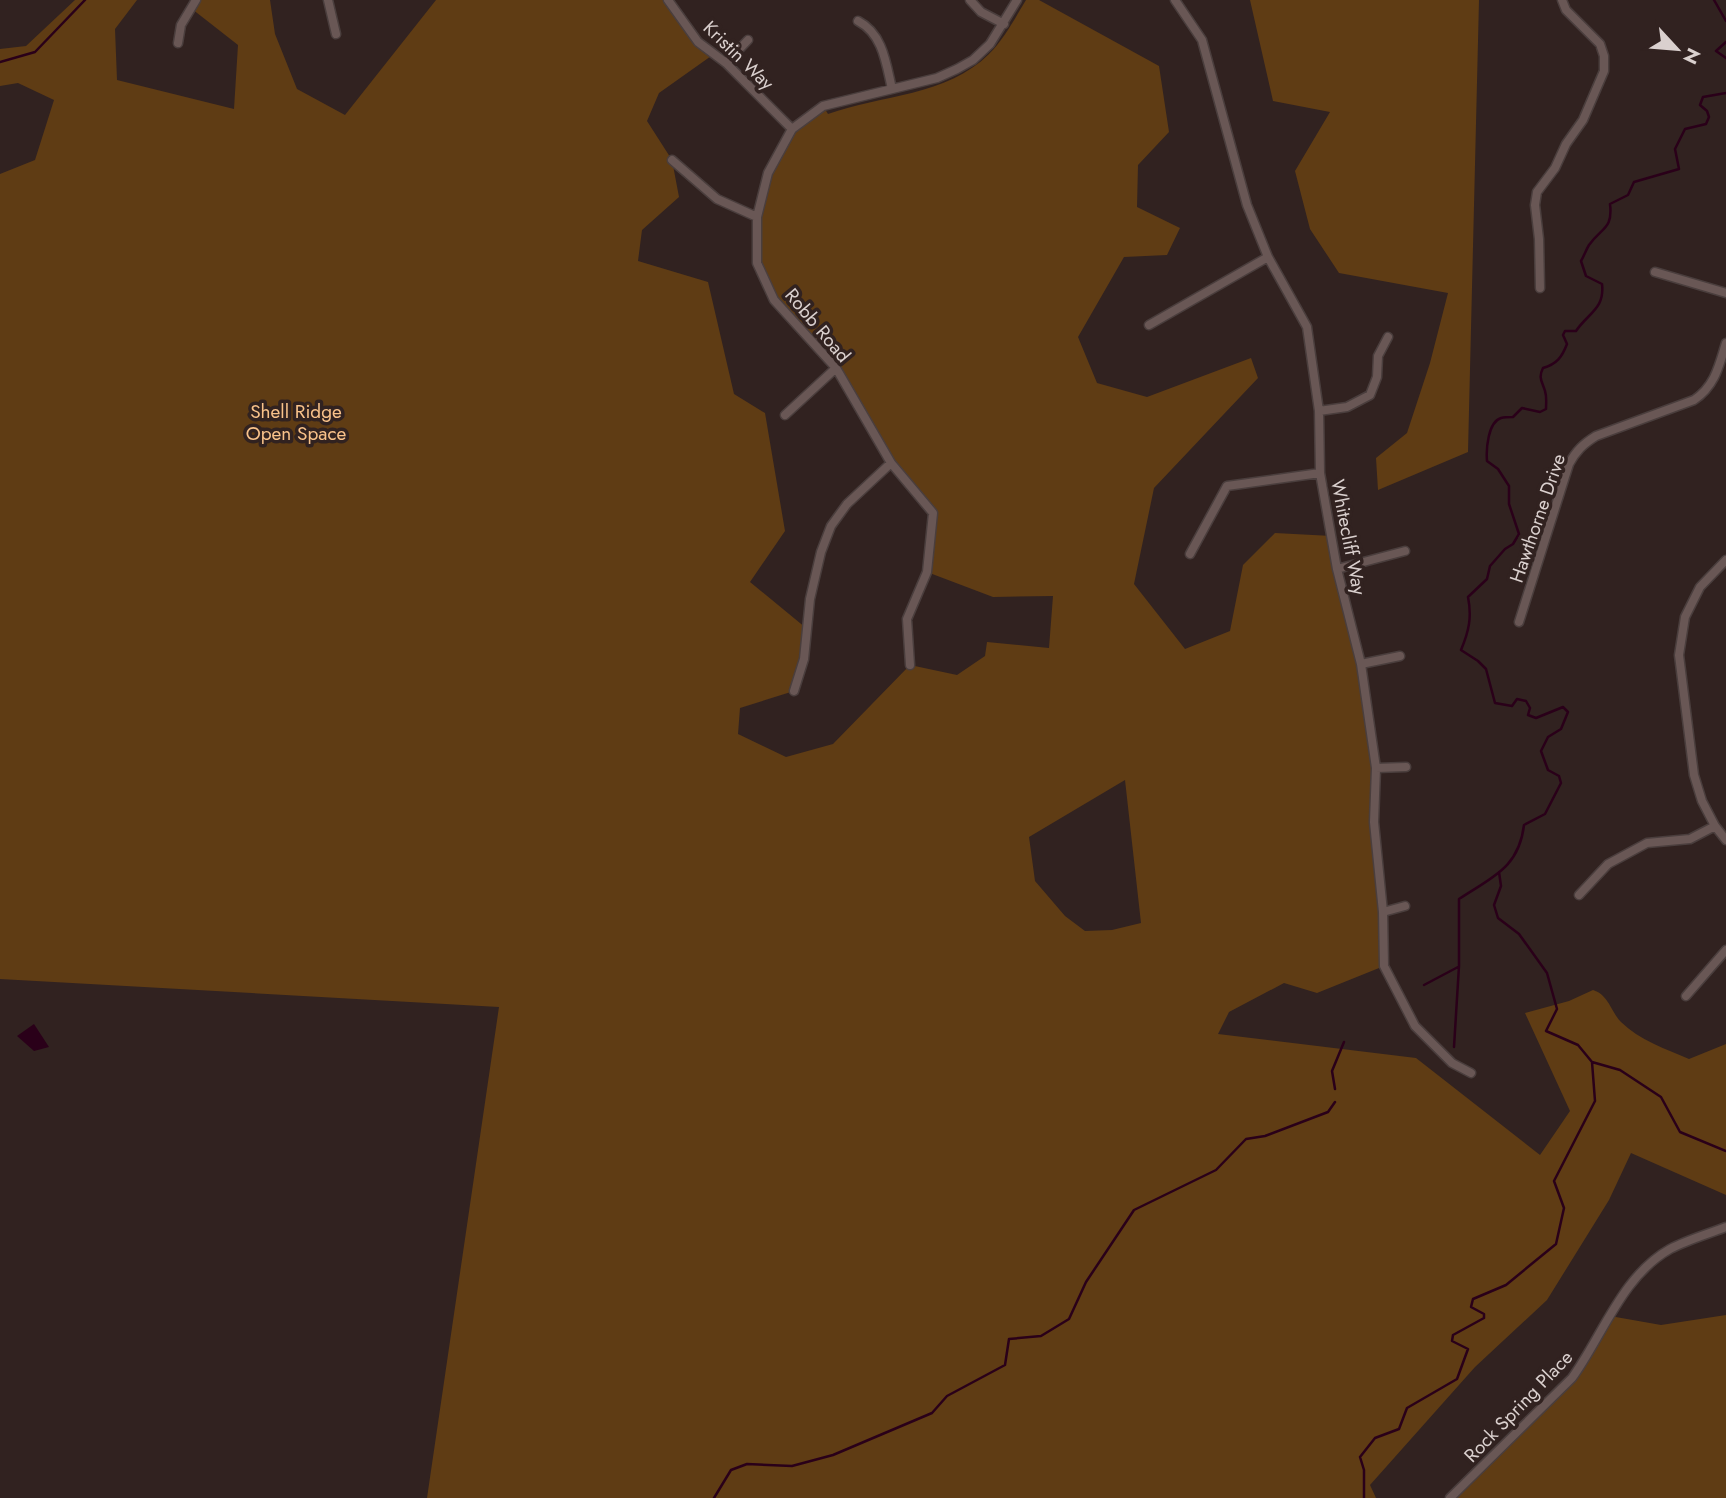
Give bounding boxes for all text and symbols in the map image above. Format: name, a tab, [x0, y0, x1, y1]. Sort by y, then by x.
north arrow	[1642, 14, 1712, 84]
street label: Kristin Way	[697, 15, 781, 97]
text: N	[1676, 44, 1707, 69]
street label: Robb Road	[779, 282, 857, 368]
park label: Shell Ridge Open Space	[246, 398, 346, 447]
street label: Hawthorne Drive	[1503, 450, 1572, 586]
street label: Whitecliff Way	[1324, 477, 1373, 598]
street label: Rock Spring Place	[1458, 1344, 1579, 1468]

